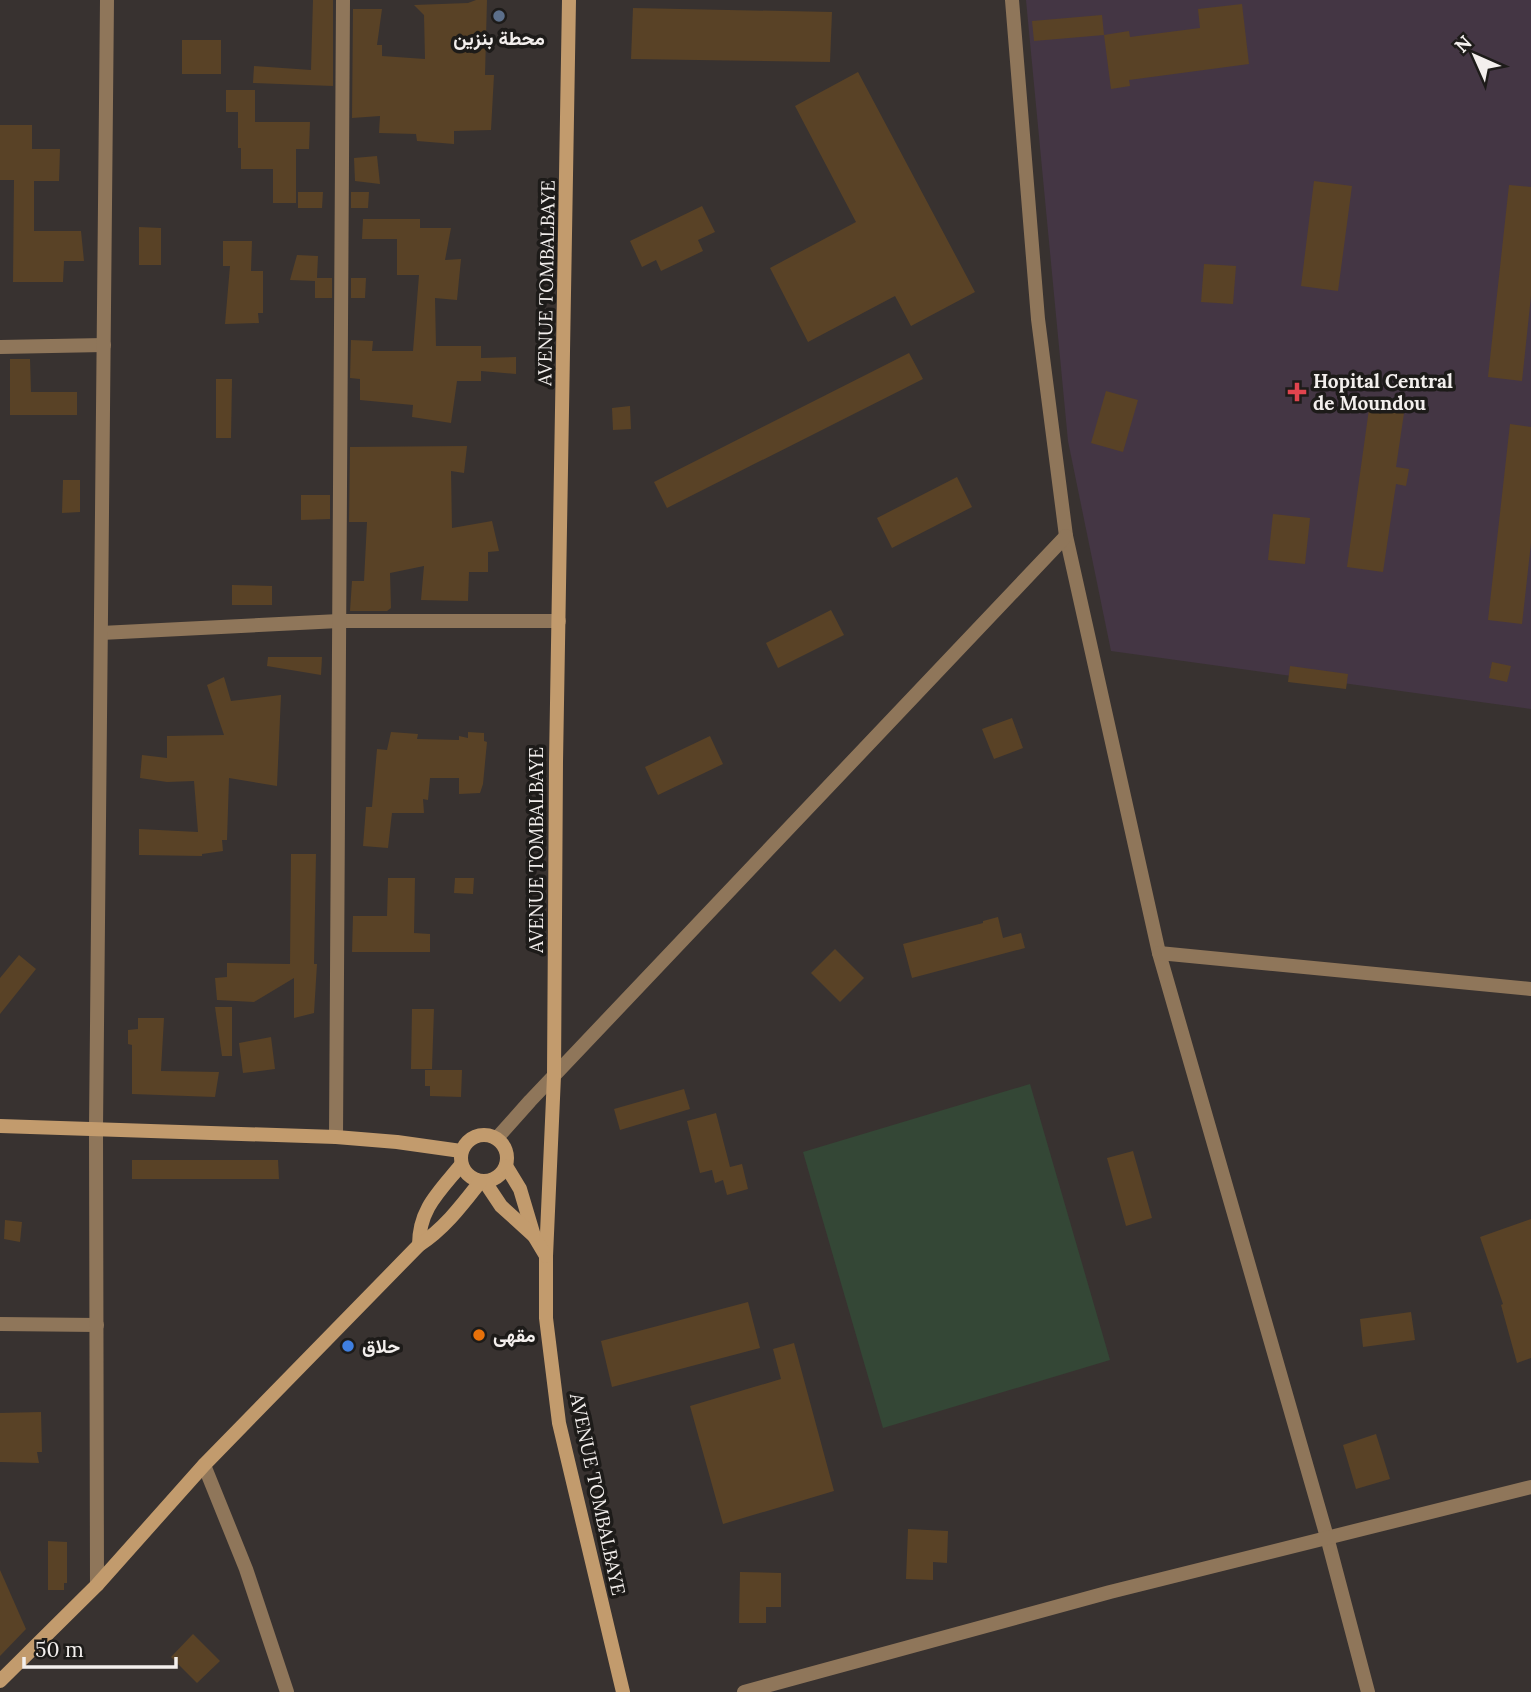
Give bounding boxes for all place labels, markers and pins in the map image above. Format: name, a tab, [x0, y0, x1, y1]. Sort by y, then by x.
marker: محطة بنزين	[491, 8, 507, 24]
place label: محطة بنزين	[453, 26, 545, 51]
place label: Hopital Central de Moundou	[1313, 369, 1453, 415]
marker: Hopital Central de Moundou	[1287, 382, 1307, 402]
place label: مقهى	[493, 1323, 536, 1347]
marker: مقهى	[471, 1327, 487, 1343]
place label: حلاق	[362, 1334, 400, 1358]
marker: حلاق	[340, 1338, 356, 1354]

